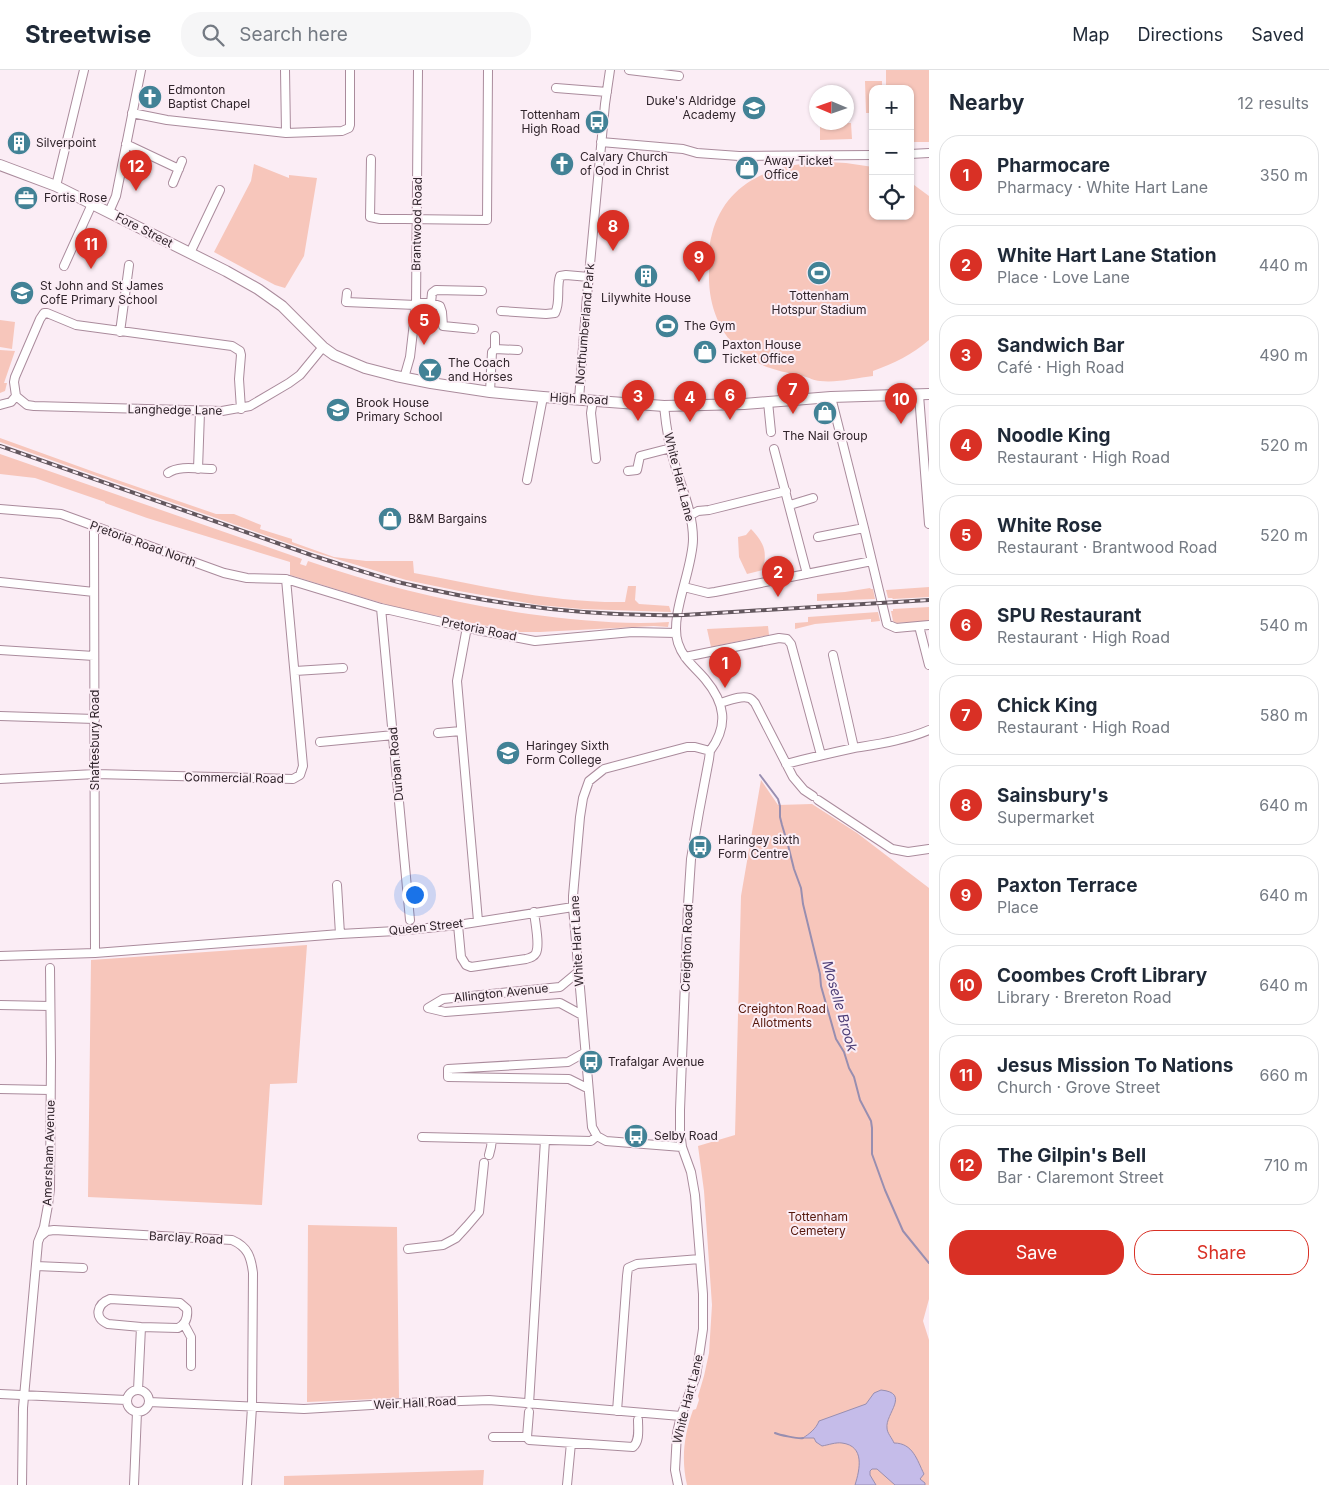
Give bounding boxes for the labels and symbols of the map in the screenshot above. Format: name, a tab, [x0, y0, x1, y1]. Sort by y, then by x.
place label: Edmonton Baptist Chapel	[168, 82, 250, 111]
church icon: Edmonton Baptist Chapel	[137, 84, 163, 110]
north arrow	[809, 85, 854, 130]
place label: Duke's Aldridge Academy	[646, 93, 736, 122]
school or university icon: Duke's Aldridge Academy	[741, 95, 767, 121]
place label: Tottenham High Road	[520, 107, 580, 136]
bus stop icon: Tottenham High Road	[584, 109, 610, 135]
building icon: Silverpoint	[6, 130, 32, 156]
place label: Silverpoint	[36, 135, 96, 150]
place label: Calvary Church of God in Christ	[580, 149, 669, 178]
pin: 12	[120, 150, 152, 191]
church icon: Calvary Church of God in Christ	[549, 151, 575, 177]
place label: Away Ticket Office	[764, 153, 833, 182]
shop icon: Away Ticket Office	[734, 155, 760, 181]
street label: Brantwood Road	[408, 177, 425, 271]
office icon: Fortis Rose	[13, 185, 39, 211]
place label: Fortis Rose	[44, 190, 107, 205]
street label: Fore Street	[113, 209, 175, 250]
pin: 8	[597, 210, 629, 251]
pin: 11	[75, 228, 107, 269]
pin: 9	[683, 241, 715, 282]
sports icon: Tottenham Hotspur Stadium	[806, 260, 832, 286]
street label: Northumberland Park	[572, 262, 597, 385]
building icon: Lilywhite House	[633, 263, 659, 289]
place label: St John and St James CofE Primary School	[40, 278, 164, 307]
school or university icon: St John and St James CofE Primary School	[9, 280, 35, 306]
place label: Tottenham Hotspur Stadium	[772, 288, 866, 317]
place label: Lilywhite House	[601, 290, 691, 305]
pin: 5	[408, 304, 440, 345]
sports icon: The Gym	[654, 313, 680, 339]
place label: The Gym	[684, 318, 735, 333]
place label: Paxton House Ticket Office	[722, 337, 801, 366]
shop icon: Paxton House Ticket Office	[692, 339, 718, 365]
place label: The Coach and Horses	[448, 355, 513, 384]
bar icon: The Coach and Horses	[417, 357, 443, 383]
pin: 7	[777, 373, 809, 414]
pin: 6	[714, 379, 746, 420]
pin: 3	[622, 380, 654, 421]
pin: 4	[674, 381, 706, 422]
pin: 10	[885, 383, 917, 424]
street label: High Road	[549, 389, 609, 408]
place label: Brook House Primary School	[356, 395, 442, 424]
school or university icon: Brook House Primary School	[325, 397, 351, 423]
shop icon: The Nail Group	[812, 400, 838, 426]
street label: Langhedge Lane	[128, 401, 223, 418]
place label: The Nail Group	[782, 428, 868, 443]
street label: White Hart Lane	[661, 431, 698, 523]
shop icon: B&M Bargains	[377, 506, 403, 532]
place label: B&M Bargains	[408, 511, 487, 526]
street label: Pretoria Road North	[88, 517, 198, 570]
pin: 2	[762, 556, 794, 597]
street label: Pretoria Road	[440, 613, 518, 644]
pin: 1	[709, 647, 741, 688]
street label: Shaftesbury Road	[87, 690, 102, 790]
street label: Durban Road	[385, 726, 406, 802]
place label: Haringey Sixth Form College	[526, 738, 609, 767]
school or university icon: Haringey Sixth Form College	[495, 740, 521, 766]
street label: Commercial Road	[184, 769, 284, 786]
place label: Haringey sixth Form Centre	[718, 832, 800, 861]
bus stop icon: Haringey sixth Form Centre	[687, 834, 713, 860]
your location	[402, 882, 428, 908]
street label: White Hart Lane	[567, 895, 586, 987]
street label: Creighton Road	[677, 904, 696, 992]
street label: Queen Street	[388, 915, 464, 938]
water label: Moselle Brook	[819, 958, 862, 1054]
street label: Allington Avenue	[453, 980, 549, 1005]
park label: Creighton Road Allotments	[738, 1001, 826, 1030]
bus stop icon: Trafalgar Avenue	[578, 1049, 604, 1075]
place label: Trafalgar Avenue	[608, 1054, 704, 1069]
street label: Amersham Avenue	[39, 1099, 58, 1206]
bus stop icon: Selby Road	[623, 1123, 649, 1149]
place label: Selby Road	[654, 1128, 718, 1143]
park label: Tottenham Cemetery	[788, 1209, 848, 1238]
street label: Barclay Road	[149, 1228, 224, 1247]
street label: White Hart Lane	[669, 1353, 706, 1445]
street label: Weir Hall Road	[373, 1393, 457, 1412]

